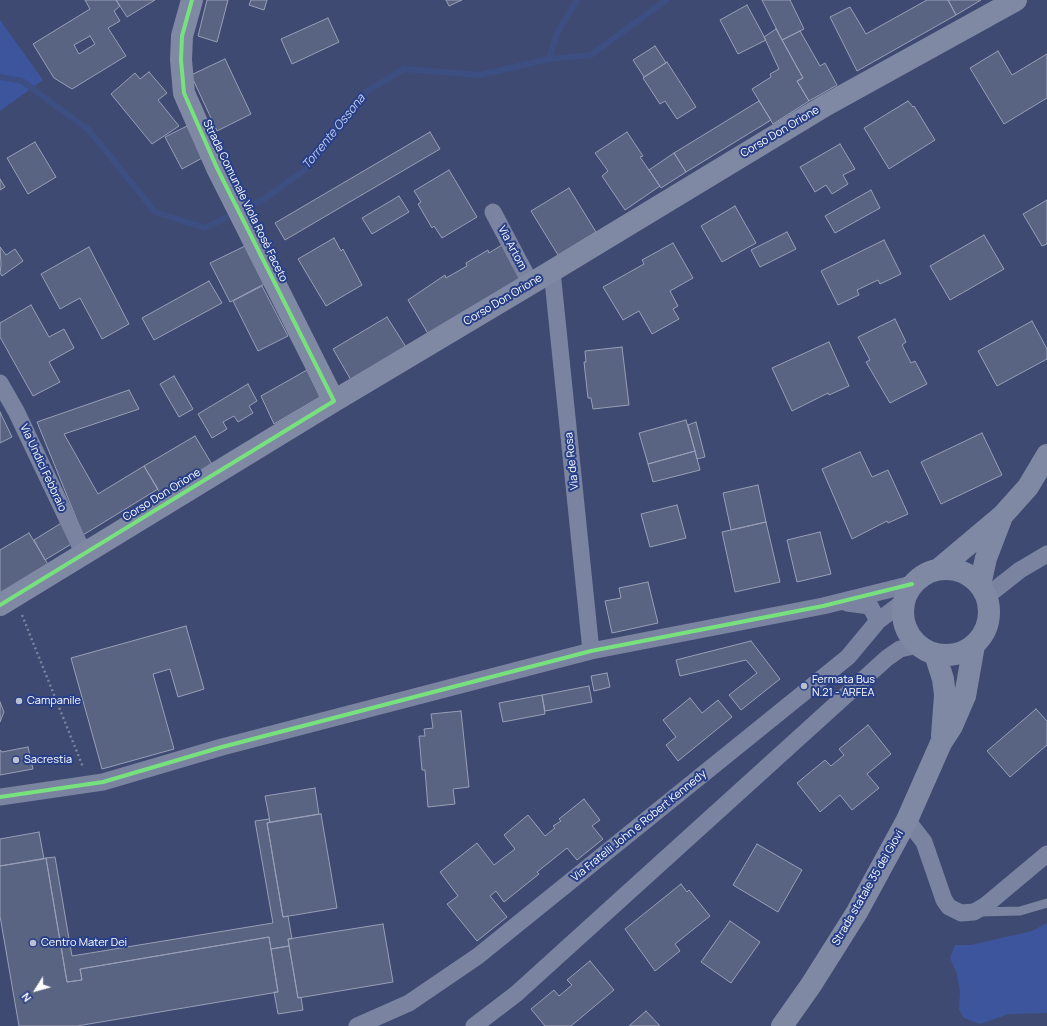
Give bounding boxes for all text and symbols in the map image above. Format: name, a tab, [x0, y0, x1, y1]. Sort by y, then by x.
water label: Torrente Ossona	[299, 92, 369, 172]
street label: Corso Don Orione	[738, 103, 822, 161]
street label: Strada Comunale Viola Rosè Faceto	[200, 118, 290, 284]
street label: Via Artom	[495, 224, 529, 272]
street label: Corso Don Orione	[461, 271, 545, 329]
street label: Via Undici Febbraio	[17, 422, 69, 514]
street label: Via de Rosa	[562, 432, 582, 490]
street label: Corso Don Orione	[121, 466, 203, 524]
place label: Fermata Bus N.21 - ARFEA	[812, 673, 875, 699]
marker: Fermata Bus N.21 - ARFEA	[799, 681, 809, 691]
place label: Campanile	[27, 694, 81, 708]
marker: Campanile	[14, 696, 24, 706]
place label: Sacrestia	[24, 753, 72, 767]
marker: Sacrestia	[11, 755, 21, 765]
street label: Via Fratelli John e Robert Kennedy	[569, 767, 709, 885]
street label: Strada statale 35 dei Giovi	[830, 828, 906, 948]
place label: Centro Mater Dei	[41, 936, 127, 950]
marker: Centro Mater Dei	[28, 938, 38, 948]
north arrow	[16, 970, 56, 1010]
text: N	[18, 990, 34, 1005]

